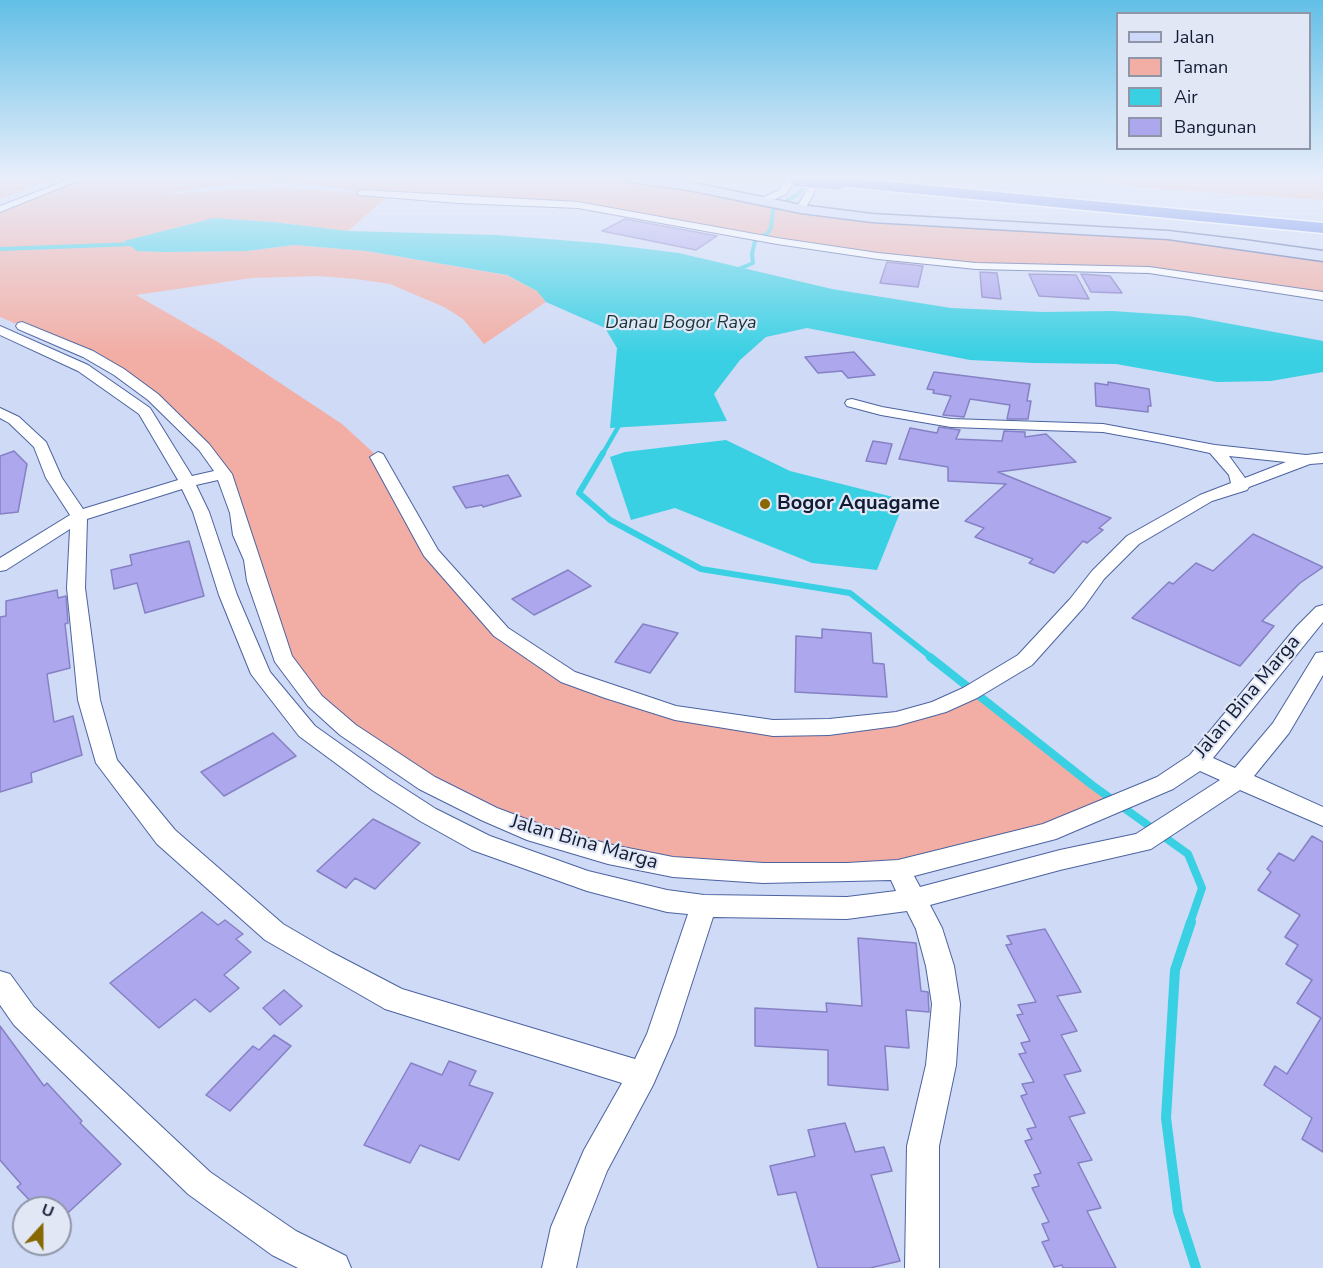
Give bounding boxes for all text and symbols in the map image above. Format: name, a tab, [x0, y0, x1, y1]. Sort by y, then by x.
legend	[1116, 12, 1311, 150]
text: Jalan	[1174, 25, 1214, 49]
text: Taman	[1174, 55, 1228, 79]
text: Air	[1174, 85, 1198, 109]
text: Bangunan	[1174, 115, 1257, 139]
water label: Danau Bogor Raya	[605, 313, 757, 335]
place label: Bogor Aquagame	[777, 492, 940, 516]
marker: Bogor Aquagame	[758, 497, 772, 511]
street label: Jalan Bina Marga	[1190, 631, 1306, 763]
street label: Jalan Bina Marga	[507, 810, 661, 876]
north arrow	[12, 1196, 72, 1256]
text: U	[38, 1199, 57, 1223]

